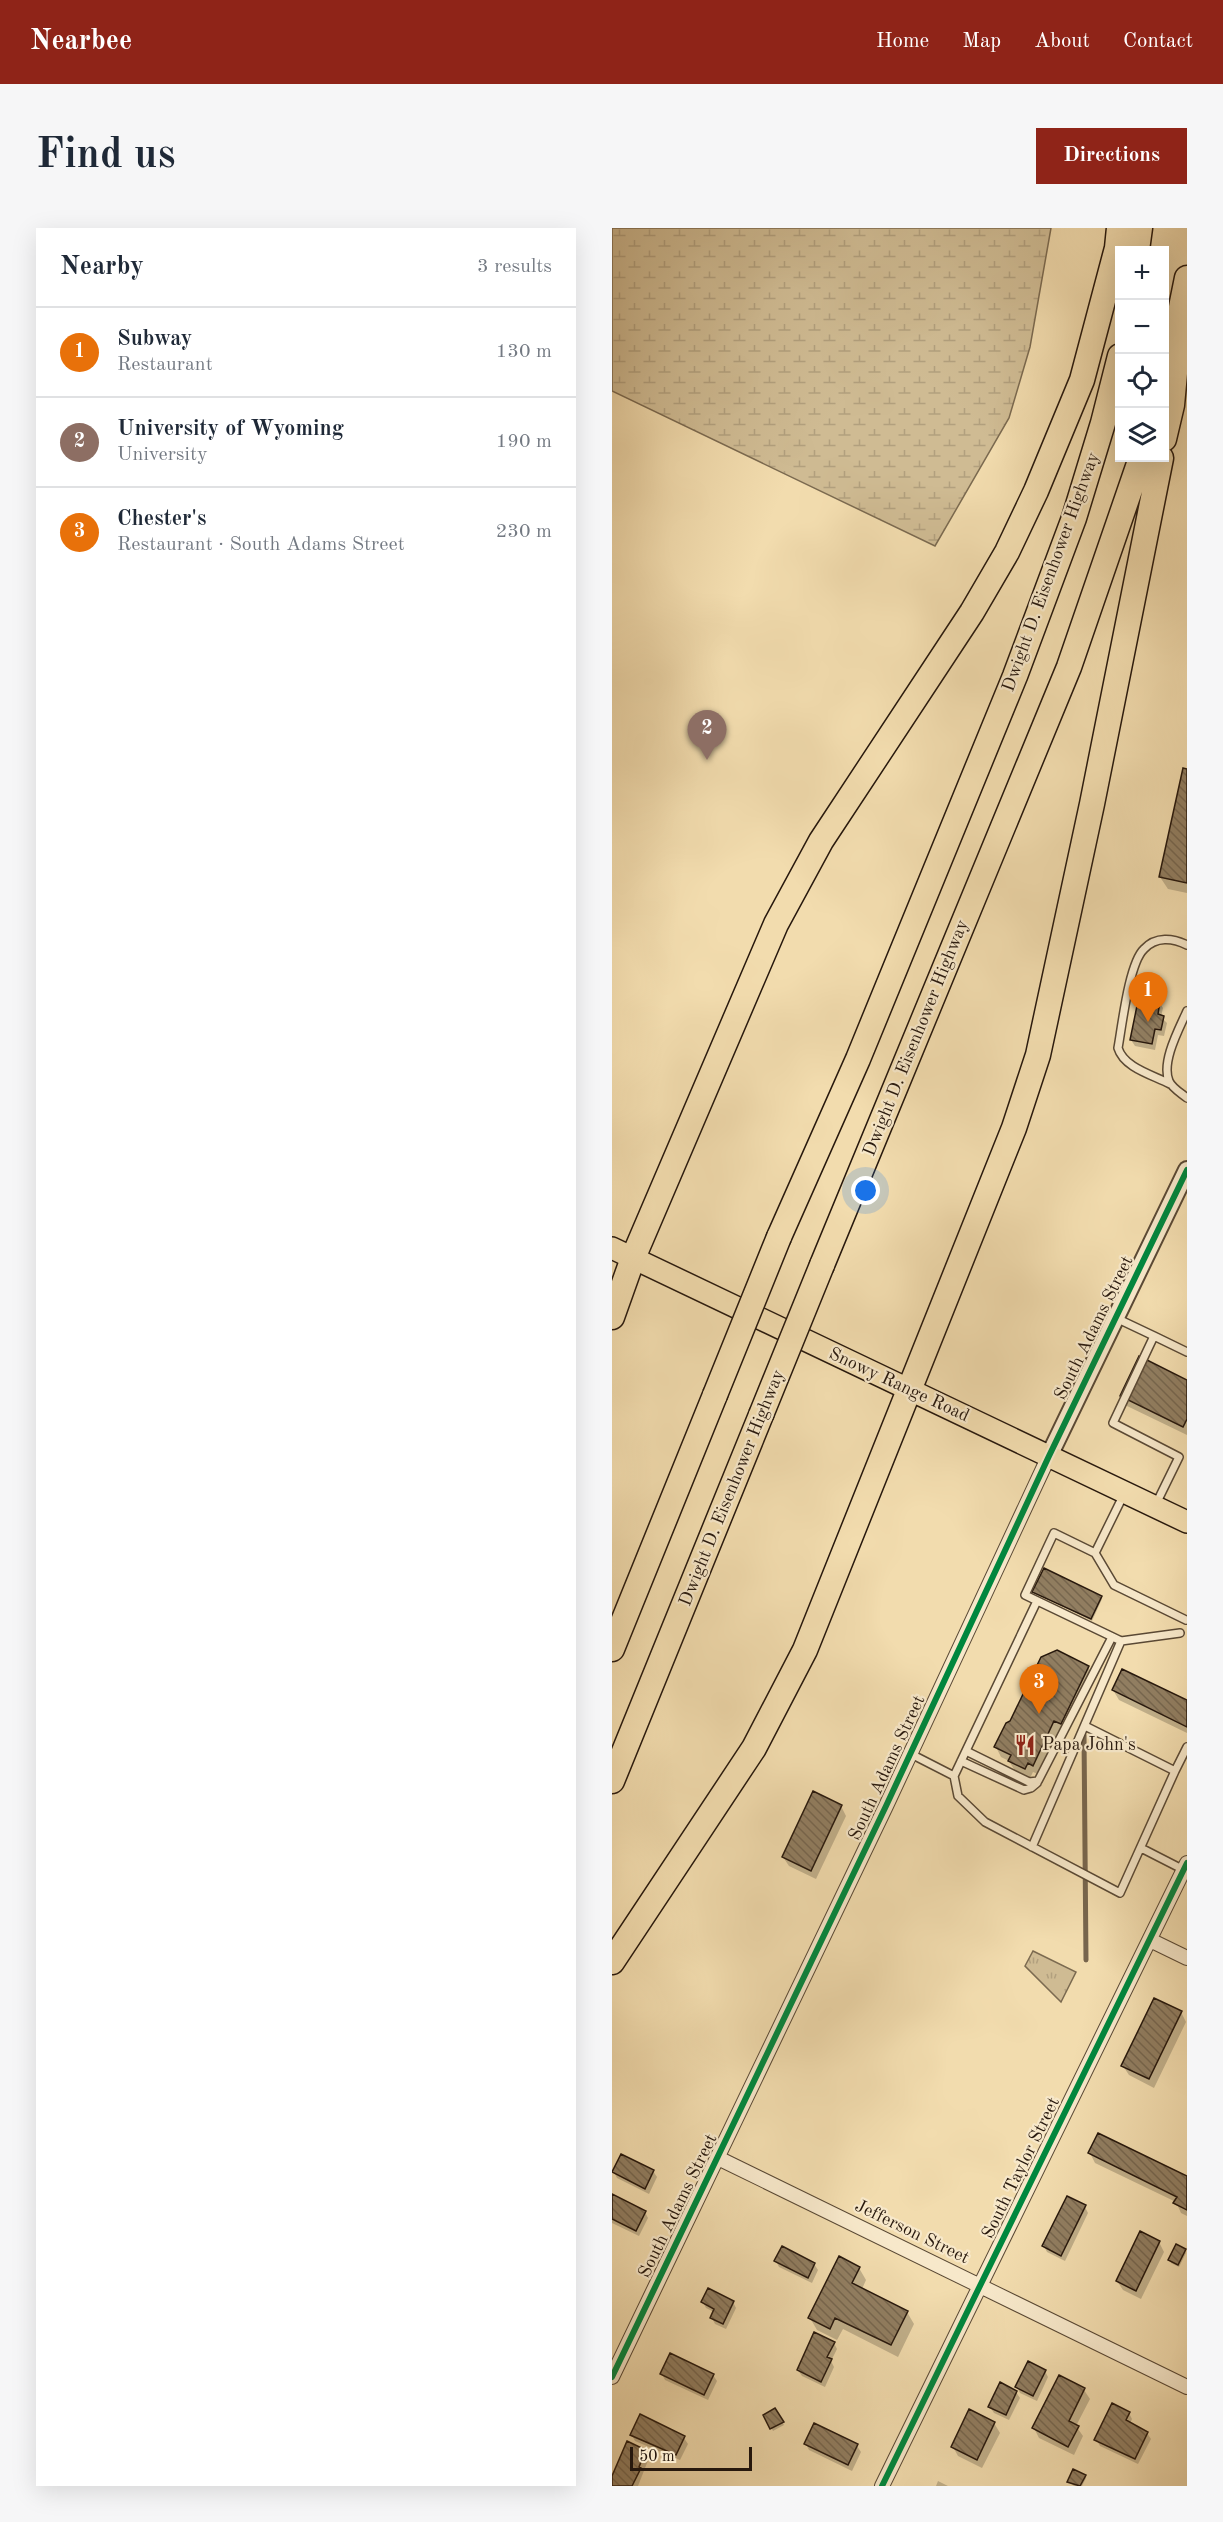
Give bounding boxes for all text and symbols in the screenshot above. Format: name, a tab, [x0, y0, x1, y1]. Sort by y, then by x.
text: Nearbee	[30, 28, 132, 56]
text: Home	[876, 31, 929, 52]
text: Map	[962, 31, 1001, 52]
text: About	[1034, 31, 1090, 52]
text: Contact	[1123, 31, 1193, 52]
button: Directions	[1036, 128, 1187, 184]
text: Find us	[36, 135, 175, 177]
map controls	[1115, 246, 1169, 462]
button: +	[1115, 246, 1169, 300]
text: Nearby	[60, 254, 144, 280]
text: 3 results	[477, 257, 552, 277]
button: −	[1115, 300, 1169, 354]
text: Subway	[117, 328, 192, 350]
text: 1	[74, 342, 85, 362]
text: 130 m	[496, 342, 552, 362]
button: locate	[1115, 354, 1169, 408]
text: Restaurant	[117, 355, 213, 375]
button: layers	[1115, 408, 1169, 462]
text: University of Wyoming	[117, 418, 344, 440]
text: 2	[74, 432, 85, 452]
text: 190 m	[496, 432, 552, 452]
text: University	[117, 445, 208, 465]
street label: Dwight D. Eisenhower Highway	[999, 450, 1103, 694]
text: Chester's	[117, 508, 206, 530]
text: 3	[74, 522, 85, 542]
text: 230 m	[496, 522, 552, 542]
text: Restaurant · South Adams Street	[117, 535, 405, 555]
pin: 2	[688, 710, 727, 760]
street label: Dwight D. Eisenhower Highway	[860, 917, 972, 1159]
pin: 1	[1128, 972, 1168, 1022]
your location	[851, 1176, 880, 1205]
street label: South Adams Street	[1051, 1253, 1137, 1403]
street label: Snowy Range Road	[826, 1345, 972, 1425]
street label: Dwight D. Eisenhower Highway	[676, 1367, 788, 1609]
pin: 3	[1020, 1664, 1058, 1714]
street label: South Adams Street	[846, 1693, 928, 1843]
restaurant icon: Papa John's	[1013, 1733, 1037, 1757]
place label: Papa John's	[1042, 1736, 1136, 1754]
street label: South Taylor Street	[979, 2094, 1063, 2242]
street label: South Adams Street	[635, 2131, 721, 2281]
street label: Jefferson Street	[852, 2197, 972, 2267]
scale bar	[630, 2444, 752, 2472]
text: 50 m	[639, 2449, 675, 2465]

